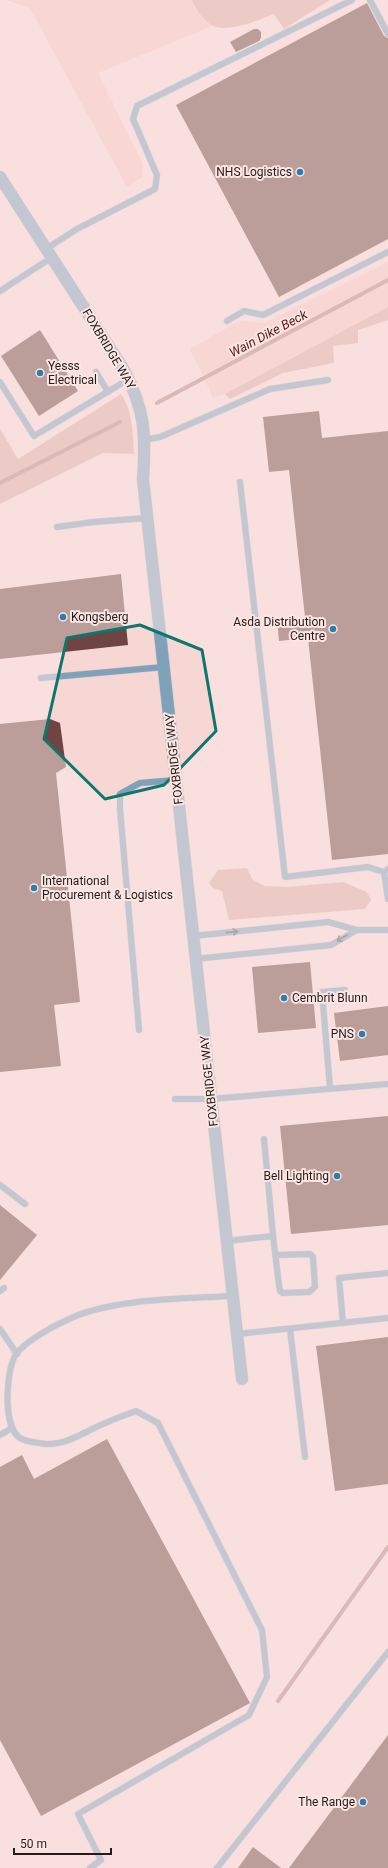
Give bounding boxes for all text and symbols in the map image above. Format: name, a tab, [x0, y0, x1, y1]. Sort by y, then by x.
place label: NHS Logistics	[216, 165, 292, 179]
marker: NHS Logistics	[295, 167, 305, 177]
street label: FOXBRIDGE WAY	[80, 306, 139, 392]
water label: Wain Dike Beck	[227, 306, 310, 360]
place label: Yesss Electrical	[48, 359, 97, 387]
marker: Yesss Electrical	[35, 368, 45, 378]
place label: Kongsberg	[71, 610, 129, 624]
marker: Kongsberg	[58, 612, 68, 622]
place label: Asda Distribution Centre	[233, 615, 325, 643]
marker: Asda Distribution Centre	[328, 624, 338, 634]
street label: FOXBRIDGE WAY	[162, 712, 186, 805]
place label: International Procurement & Logistics	[42, 874, 173, 902]
marker: International Procurement & Logistics	[29, 883, 39, 893]
one-way arrow	[225, 928, 238, 936]
one-way arrow	[336, 935, 348, 943]
place label: Cembrit Blunn	[292, 991, 368, 1005]
marker: Cembrit Blunn	[279, 993, 289, 1003]
place label: PNS	[331, 1027, 354, 1041]
marker: PNS	[357, 1029, 367, 1039]
street label: FOXBRIDGE WAY	[197, 1034, 221, 1127]
place label: Bell Lighting	[263, 1169, 329, 1183]
marker: Bell Lighting	[332, 1171, 342, 1181]
place label: The Range	[298, 1795, 355, 1809]
marker: The Range	[358, 1797, 368, 1807]
scale bar	[14, 1830, 111, 1856]
text: 50 m	[20, 1837, 47, 1851]

